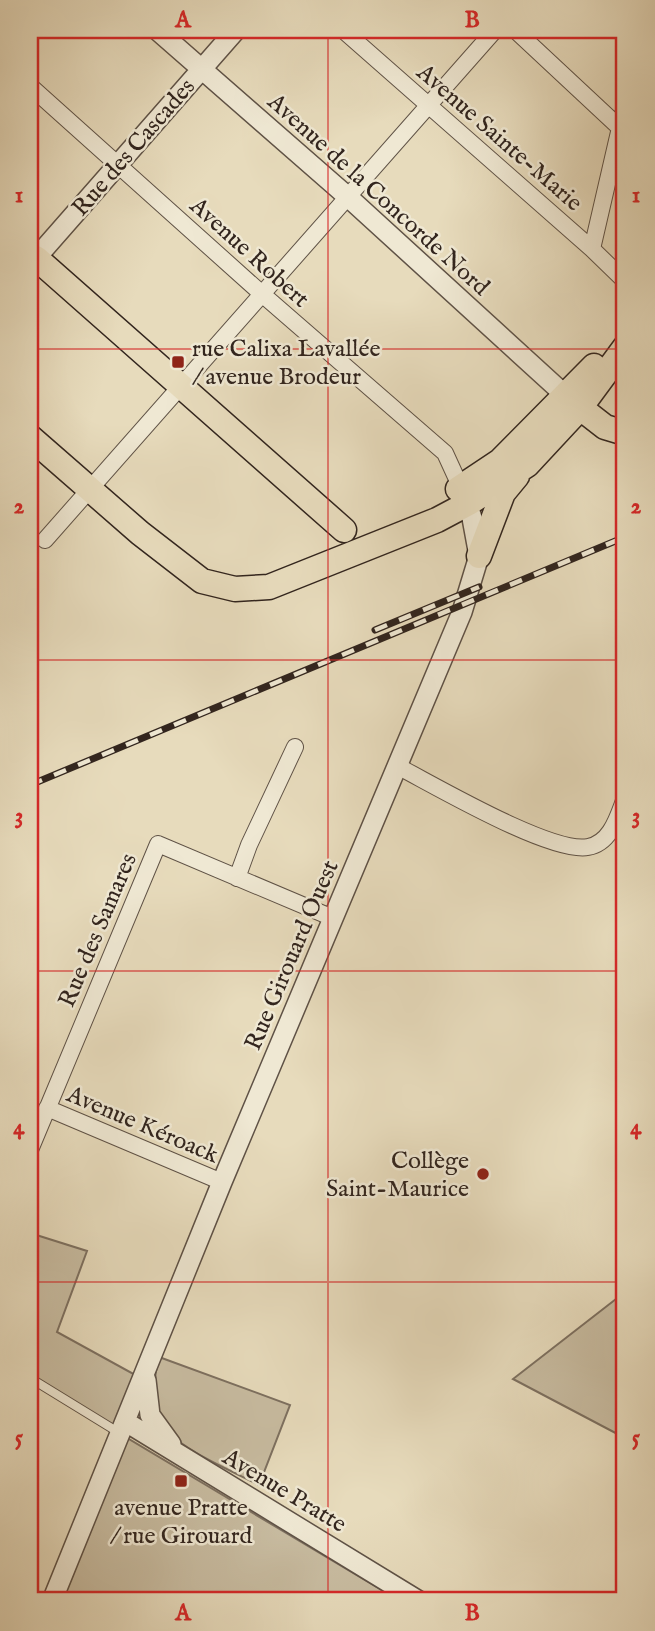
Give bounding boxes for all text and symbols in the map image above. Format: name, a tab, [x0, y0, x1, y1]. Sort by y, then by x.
text: A	[174, 6, 192, 35]
text: B	[464, 6, 480, 35]
street label: Avenue Sainte-Marie	[409, 57, 588, 219]
street label: Rue des Cascades	[66, 72, 203, 224]
street label: Avenue de la Concorde Nord	[260, 87, 496, 303]
text: 1	[15, 181, 23, 210]
text: 1	[632, 181, 640, 210]
street label: Avenue Robert	[182, 191, 315, 315]
place label: rue Calixa Lavallée / avenue Brodeur	[192, 334, 381, 393]
marker: rue Calixa Lavallée / avenue Brodeur	[170, 354, 186, 370]
text: 2	[14, 492, 25, 521]
text: 2	[631, 492, 642, 521]
text: 3	[15, 802, 23, 831]
text: 3	[632, 802, 640, 831]
street label: Rue des Samares	[52, 849, 145, 1012]
street label: Rue Girouard Ouest	[238, 856, 346, 1055]
street label: Avenue Kéroack	[61, 1079, 223, 1171]
text: 4	[13, 1113, 25, 1142]
text: 4	[630, 1113, 642, 1142]
place label: Collège Saint-Maurice	[326, 1146, 469, 1205]
marker: Collège Saint-Maurice	[475, 1166, 491, 1182]
text: 5	[15, 1424, 24, 1453]
text: 5	[632, 1424, 641, 1453]
street label: Avenue Pratte	[216, 1442, 352, 1540]
marker: avenue Pratte / rue Girouard	[173, 1473, 189, 1489]
place label: avenue Pratte / rue Girouard	[110, 1493, 252, 1552]
text: A	[174, 1599, 192, 1628]
text: B	[464, 1599, 480, 1628]

